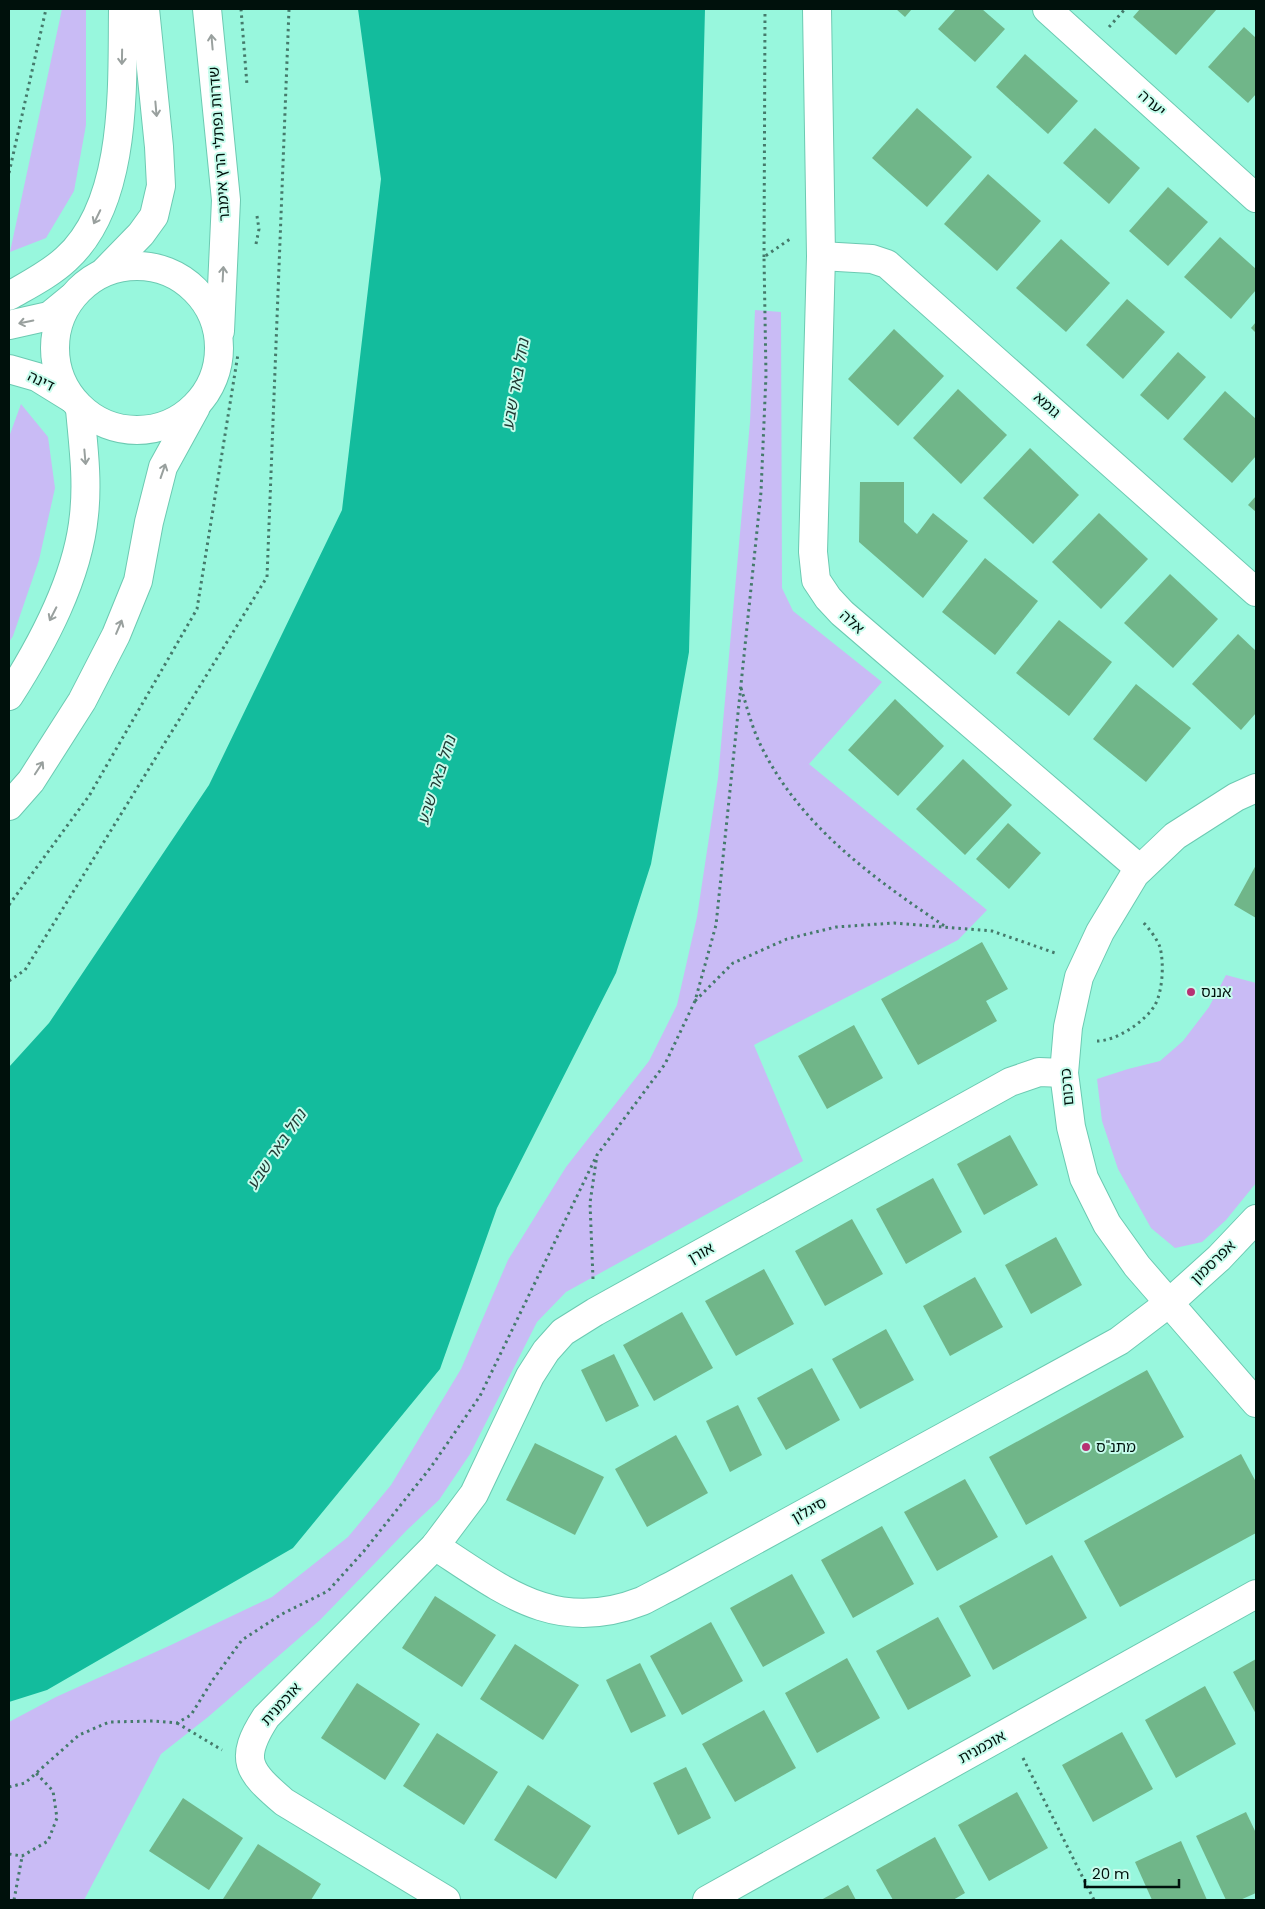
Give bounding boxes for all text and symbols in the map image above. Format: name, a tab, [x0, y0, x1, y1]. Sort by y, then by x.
one-way arrow	[207, 34, 216, 50]
one-way arrow	[117, 49, 127, 65]
street label: שדרות נפתלי הרץ אימבר	[203, 66, 234, 222]
street label: יערה	[1134, 85, 1171, 121]
one-way arrow	[151, 101, 161, 117]
one-way arrow	[91, 209, 101, 224]
one-way arrow	[218, 266, 227, 282]
one-way arrow	[18, 318, 34, 327]
water label: נחל באר שבע	[496, 336, 535, 431]
street label: דינה	[24, 365, 58, 396]
street label: גומא	[1029, 387, 1066, 423]
one-way arrow	[80, 449, 89, 465]
one-way arrow	[159, 464, 168, 479]
street label: אלה	[835, 605, 869, 638]
one-way arrow	[48, 606, 58, 621]
one-way arrow	[114, 620, 124, 635]
water label: נחל באר שבע	[411, 732, 462, 828]
one-way arrow	[34, 761, 44, 775]
place label: אננס	[1201, 981, 1232, 1002]
marker: אננס	[1185, 986, 1197, 998]
street label: כרכום	[1054, 1067, 1079, 1107]
water label: נחל באר שבע	[241, 1104, 312, 1194]
street label: אפרסמון	[1186, 1235, 1240, 1288]
street label: אורן	[684, 1237, 717, 1268]
place label: מתנ"ס	[1096, 1436, 1136, 1457]
marker: מתנ"ס	[1080, 1441, 1092, 1453]
street label: סיגלון	[788, 1491, 830, 1528]
street label: אוכמנית	[256, 1678, 306, 1730]
street label: אוכמנית	[954, 1725, 1009, 1768]
scale bar	[1085, 1856, 1179, 1888]
text: 20 m	[1092, 1863, 1130, 1884]

